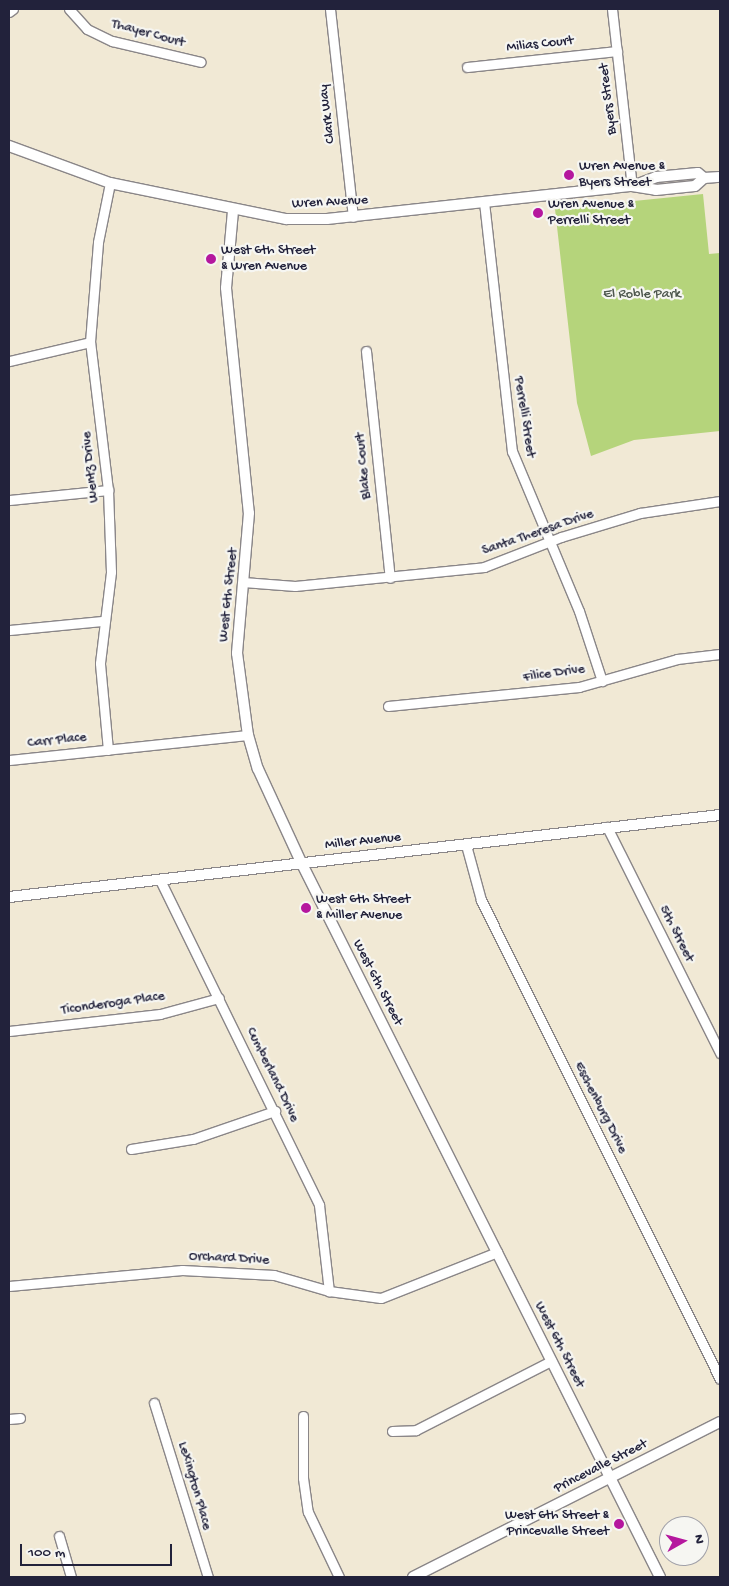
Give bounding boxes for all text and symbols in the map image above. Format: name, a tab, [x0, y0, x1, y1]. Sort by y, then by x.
street label: Thayer Court	[110, 16, 186, 52]
street label: Milias Court	[506, 33, 574, 57]
street label: Byers Street	[596, 62, 622, 136]
street label: Clark Way	[316, 83, 340, 145]
place label: Wren Avenue & Byers Street	[579, 159, 665, 192]
marker: Wren Avenue & Byers Street	[563, 169, 575, 181]
street label: Wren Avenue	[292, 193, 368, 213]
place label: Wren Avenue & Perrelli Street	[548, 197, 634, 230]
marker: Wren Avenue & Perrelli Street	[532, 207, 544, 219]
place label: West 6th Street & Wren Avenue	[221, 243, 315, 276]
marker: West 6th Street & Wren Avenue	[205, 253, 217, 265]
park label: El Roble Park	[603, 287, 681, 303]
street label: Perrelli Street	[509, 375, 539, 459]
street label: Wentz Drive	[79, 431, 103, 503]
street label: Blake Court	[352, 432, 376, 500]
street label: Santa Theresa Drive	[480, 506, 596, 560]
street label: West 6th Street	[216, 547, 242, 643]
street label: Filice Drive	[522, 661, 586, 687]
street label: Carr Place	[27, 730, 87, 752]
street label: Miller Avenue	[324, 830, 402, 854]
place label: West 6th Street & Miller Avenue	[316, 892, 410, 924]
marker: West 6th Street & Miller Avenue	[300, 902, 312, 914]
street label: 5th Street	[655, 903, 697, 965]
street label: West 6th Street	[348, 937, 406, 1029]
street label: Ticonderoga Place	[60, 988, 166, 1020]
street label: Cumberland Drive	[242, 1025, 302, 1125]
street label: Eschenburg Drive	[570, 1059, 630, 1157]
street label: Orchard Drive	[188, 1249, 270, 1269]
street label: West 6th Street	[530, 1299, 588, 1391]
street label: Princevalle Street	[552, 1436, 650, 1498]
street label: Lexington Place	[173, 1440, 215, 1532]
place label: West 6th Street & Princevalle Street	[505, 1508, 609, 1540]
north arrow	[659, 1516, 709, 1566]
marker: West 6th Street & Princevalle Street	[613, 1518, 625, 1530]
scale bar	[22, 1534, 175, 1566]
text: N	[689, 1534, 707, 1545]
text: 100 m	[28, 1544, 65, 1562]

